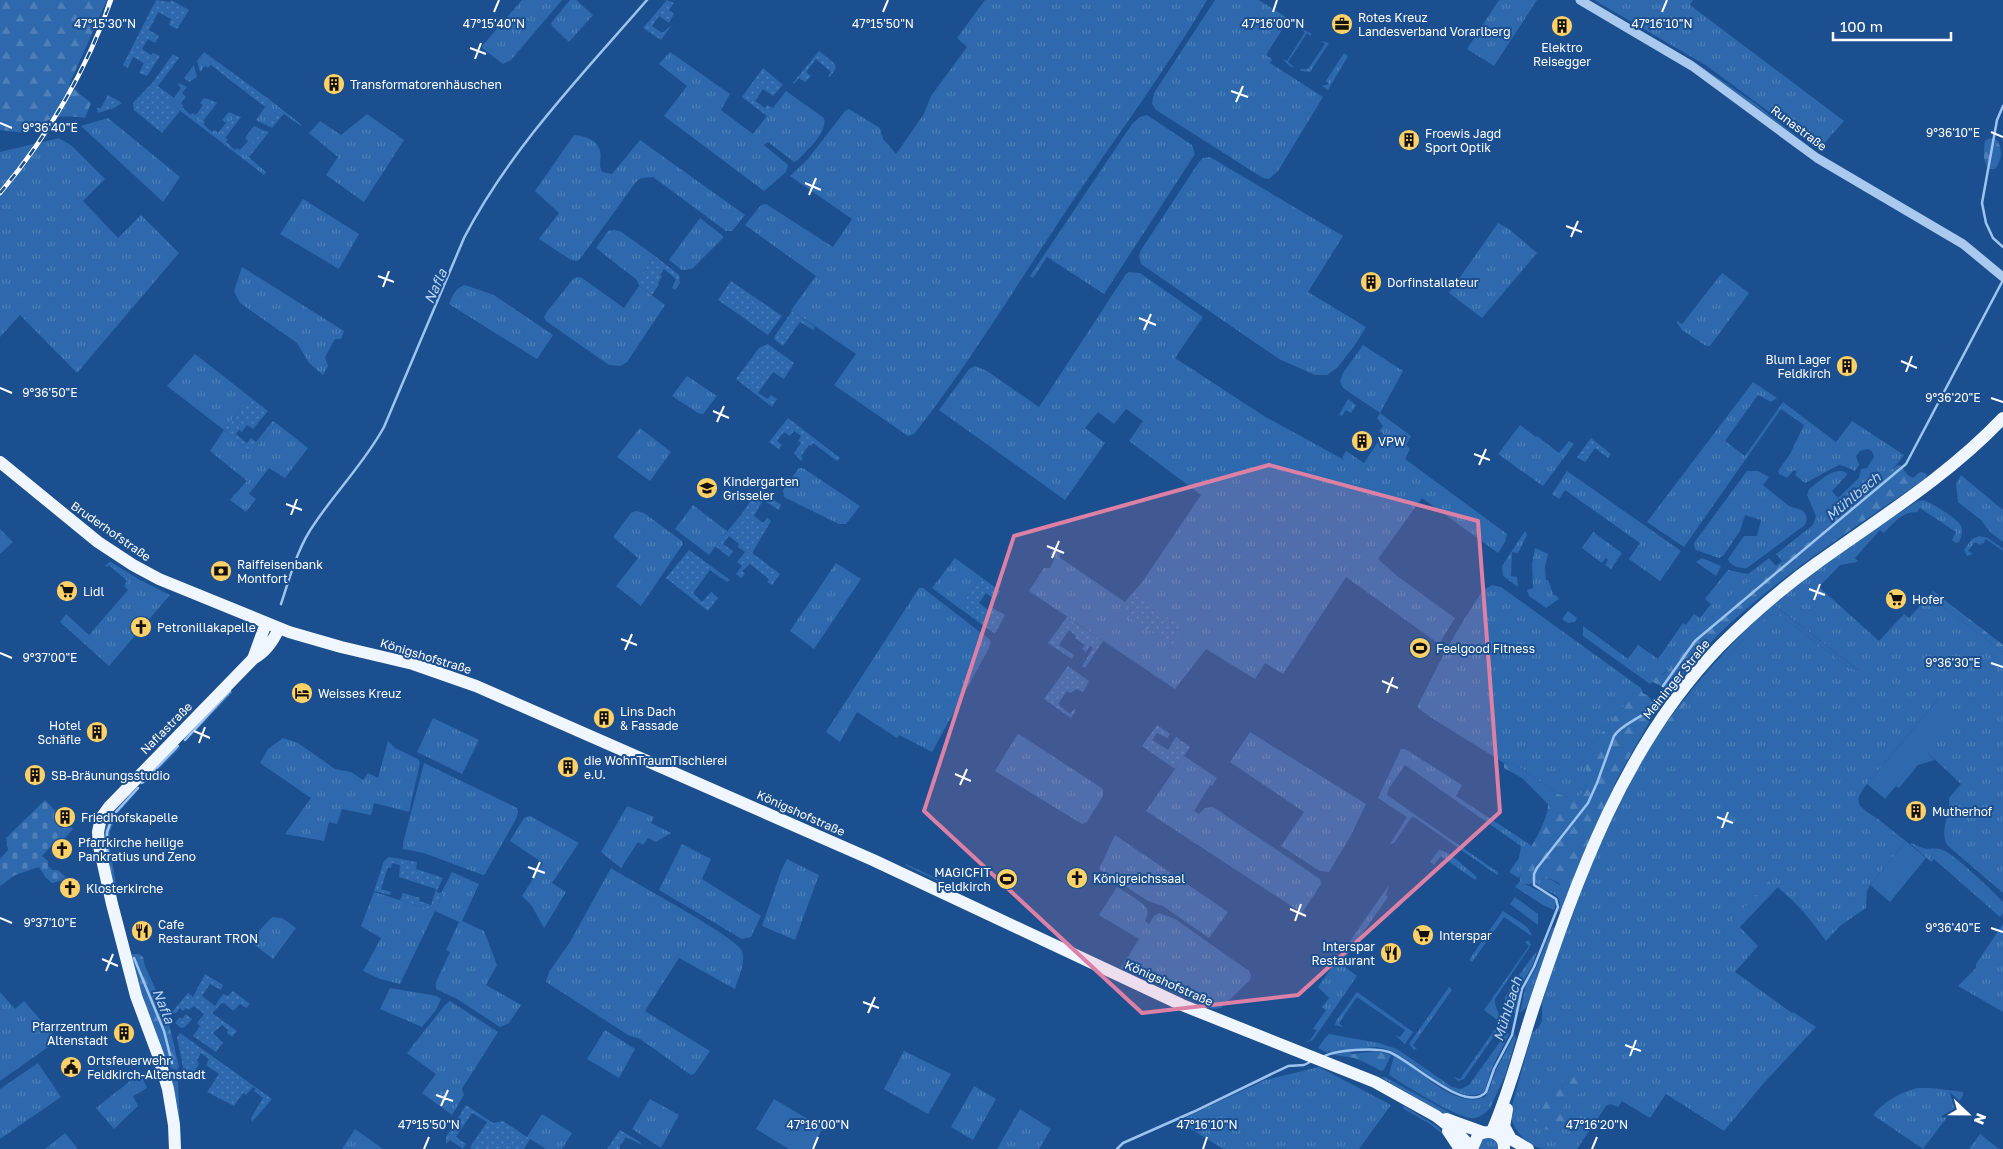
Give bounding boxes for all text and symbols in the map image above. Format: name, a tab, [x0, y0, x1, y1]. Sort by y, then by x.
place label: Rotes Kreuz Landesverband Vorarlberg	[1358, 10, 1511, 39]
scale bar	[1833, 10, 1950, 42]
office icon: Rotes Kreuz Landesverband Vorarlberg	[1330, 12, 1354, 36]
building icon: Elektro Reisegger	[1550, 14, 1574, 38]
text: 47°15'30"N	[74, 16, 136, 31]
text: 47°15'40"N	[463, 16, 525, 31]
text: 47°15'50"N	[852, 16, 914, 31]
text: 47°16'00"N	[1242, 16, 1304, 31]
text: 47°16'10"N	[1631, 16, 1693, 31]
text: 100 m	[1840, 17, 1883, 35]
place label: Elektro Reisegger	[1533, 40, 1591, 69]
building icon: Transformatorenhäuschen	[322, 72, 346, 96]
place label: Transformatorenhäuschen	[350, 77, 502, 92]
street label: Runastraße	[1768, 102, 1830, 154]
text: 9°36'40"E	[22, 120, 78, 135]
text: 9°36'10"E	[1926, 125, 1980, 140]
place label: Froewis Jagd Sport Optik	[1425, 126, 1501, 155]
building icon: Froewis Jagd Sport Optik	[1397, 128, 1421, 152]
water label: Nafla	[420, 265, 451, 306]
building icon: Dorfinstallateur	[1359, 270, 1383, 294]
place label: Dorfinstallateur	[1387, 275, 1479, 290]
place label: Blum Lager Feldkirch	[1765, 352, 1831, 381]
building icon: Blum Lager Feldkirch	[1835, 354, 1859, 378]
text: 9°36'50"E	[22, 385, 78, 400]
text: 9°36'20"E	[1925, 390, 1981, 405]
building icon: VPW	[1350, 429, 1374, 453]
place label: VPW	[1378, 434, 1406, 449]
water label: Mühlbach	[1822, 467, 1885, 524]
place label: Kindergarten Grisseler	[723, 474, 799, 503]
school or university icon: Kindergarten Grisseler	[695, 476, 719, 500]
street label: Bruderhofstraße	[68, 498, 154, 564]
place label: Raiffeisenbank Montfort	[237, 557, 323, 586]
bank icon: Raiffeisenbank Montfort	[209, 559, 233, 583]
supermarket icon: Lidl	[55, 579, 79, 603]
place label: Lidl	[83, 584, 104, 599]
supermarket icon: Hofer	[1884, 587, 1908, 611]
place label: Hofer	[1912, 592, 1944, 607]
church icon: Petronillakapelle	[129, 615, 153, 639]
place label: Petronillakapelle	[157, 620, 256, 635]
street label: Königshofstraße	[378, 635, 474, 677]
sports icon: Feelgood Fitness	[1408, 636, 1432, 660]
street label: Meininger Straße	[1639, 636, 1713, 722]
place label: Feelgood Fitness	[1436, 641, 1535, 656]
text: 9°37'00"E	[23, 650, 77, 665]
text: 9°36'30"E	[1925, 655, 1981, 670]
hotel icon: Weisses Kreuz	[290, 681, 314, 705]
place label: Weisses Kreuz	[318, 686, 401, 701]
street label: Naflastraße	[137, 699, 195, 757]
place label: Lins Dach & Fassade	[620, 704, 679, 733]
building icon: Lins Dach & Fassade	[592, 706, 616, 730]
place label: Hotel Schäfle	[38, 718, 81, 747]
building icon: Hotel Schäfle	[85, 720, 109, 744]
place label: die WohnTraumTischlerei e.U.	[584, 753, 727, 782]
building icon: die WohnTraumTischlerei e.U.	[556, 755, 580, 779]
building icon: SB-Bräunungsstudio	[23, 763, 47, 787]
place label: SB-Bräunungsstudio	[51, 768, 170, 783]
street label: Königshofstraße	[755, 787, 847, 839]
building icon: Mutherhof	[1904, 799, 1928, 823]
place label: Mutherhof	[1932, 804, 1993, 819]
building icon: Friedhofskapelle	[53, 805, 77, 829]
place label: Friedhofskapelle	[81, 810, 178, 825]
place label: Pfarrkirche heilige Pankratius und Zeno	[78, 835, 196, 864]
church icon: Pfarrkirche heilige Pankratius und Zeno	[50, 837, 74, 861]
place label: MAGICFIT Feldkirch	[934, 865, 992, 894]
church icon: Königreichssaal	[1065, 866, 1089, 890]
sports icon: MAGICFIT Feldkirch	[995, 867, 1019, 891]
place label: Königreichssaal	[1093, 871, 1185, 886]
church icon: Klosterkirche	[58, 876, 82, 900]
place label: Klosterkirche	[86, 881, 163, 896]
text: 9°37'10"E	[23, 915, 77, 930]
place label: Cafe Restaurant TRON	[158, 917, 258, 946]
restaurant icon: Cafe Restaurant TRON	[130, 919, 154, 943]
text: 9°36'40"E	[1925, 920, 1981, 935]
supermarket icon: Interspar	[1411, 923, 1435, 947]
place label: Interspar	[1439, 928, 1492, 943]
place label: Interspar Restaurant	[1311, 939, 1375, 968]
restaurant icon: Interspar Restaurant	[1379, 941, 1403, 965]
street label: Königshofstraße	[1123, 957, 1215, 1009]
water label: Mühlbach	[1489, 973, 1525, 1043]
water label: Nafla	[149, 986, 179, 1027]
place label: Pfarrzentrum Altenstadt	[32, 1019, 108, 1048]
building icon: Pfarrzentrum Altenstadt	[112, 1021, 136, 1045]
place label: Ortsfeuerwehr Feldkirch-Altenstadt	[87, 1053, 206, 1082]
public building icon: Ortsfeuerwehr Feldkirch-Altenstadt	[59, 1055, 83, 1079]
north arrow	[1943, 1089, 1993, 1139]
text: N	[1971, 1111, 1990, 1127]
text: 47°15'50"N	[398, 1117, 460, 1132]
text: 47°16'00"N	[787, 1117, 849, 1132]
text: 47°16'10"N	[1176, 1117, 1238, 1132]
text: 47°16'20"N	[1566, 1117, 1628, 1132]

